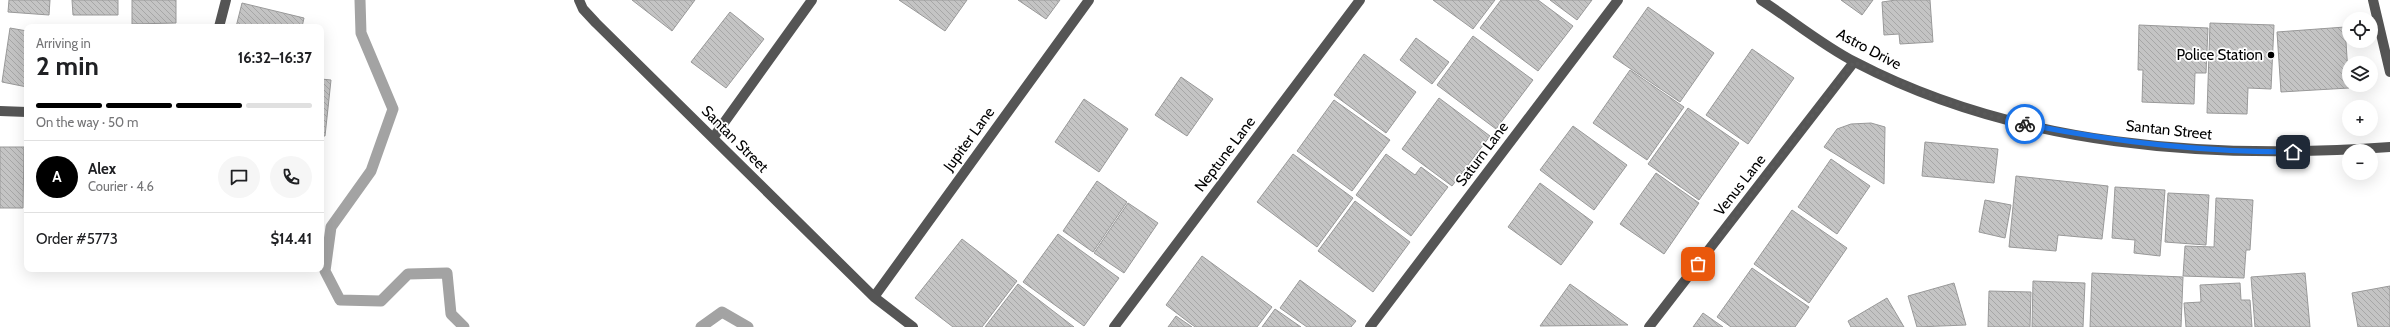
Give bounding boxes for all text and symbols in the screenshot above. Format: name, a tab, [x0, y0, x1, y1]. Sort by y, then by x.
map controls	[2342, 12, 2378, 180]
button: locate	[2342, 12, 2378, 48]
street label: Astro Drive	[1834, 25, 1905, 74]
text: Arriving in	[36, 35, 91, 51]
place label: Police Station	[2176, 46, 2263, 64]
text: 16:32–16:37	[238, 49, 312, 67]
text: 2 min	[36, 50, 99, 82]
marker: Police Station	[2266, 50, 2276, 60]
button: layers	[2342, 56, 2378, 92]
button: +	[2342, 100, 2378, 136]
street label: Santan Street	[698, 102, 772, 176]
street label: Jupiter Lane	[939, 103, 998, 175]
courier	[2005, 104, 2045, 144]
street label: Neptune Lane	[1191, 113, 1259, 195]
icon: bike	[2014, 113, 2036, 135]
text: On the way · 50 m	[36, 114, 138, 130]
street label: Santan Street	[2125, 117, 2213, 143]
street label: Saturn Lane	[1452, 118, 1512, 190]
pin	[2276, 135, 2310, 169]
icon: home	[2282, 141, 2304, 163]
button: −	[2342, 144, 2378, 180]
street label: Venus Lane	[1711, 151, 1770, 219]
button: chat	[218, 156, 260, 198]
button: phone	[270, 156, 312, 198]
text: Alex	[88, 160, 116, 178]
text: A	[52, 168, 62, 186]
text: Courier · 4.6	[88, 178, 154, 194]
text: Order #5773	[36, 230, 118, 248]
text: $14.41	[270, 230, 312, 248]
pin	[1681, 247, 1715, 281]
icon: bag	[1687, 253, 1709, 275]

